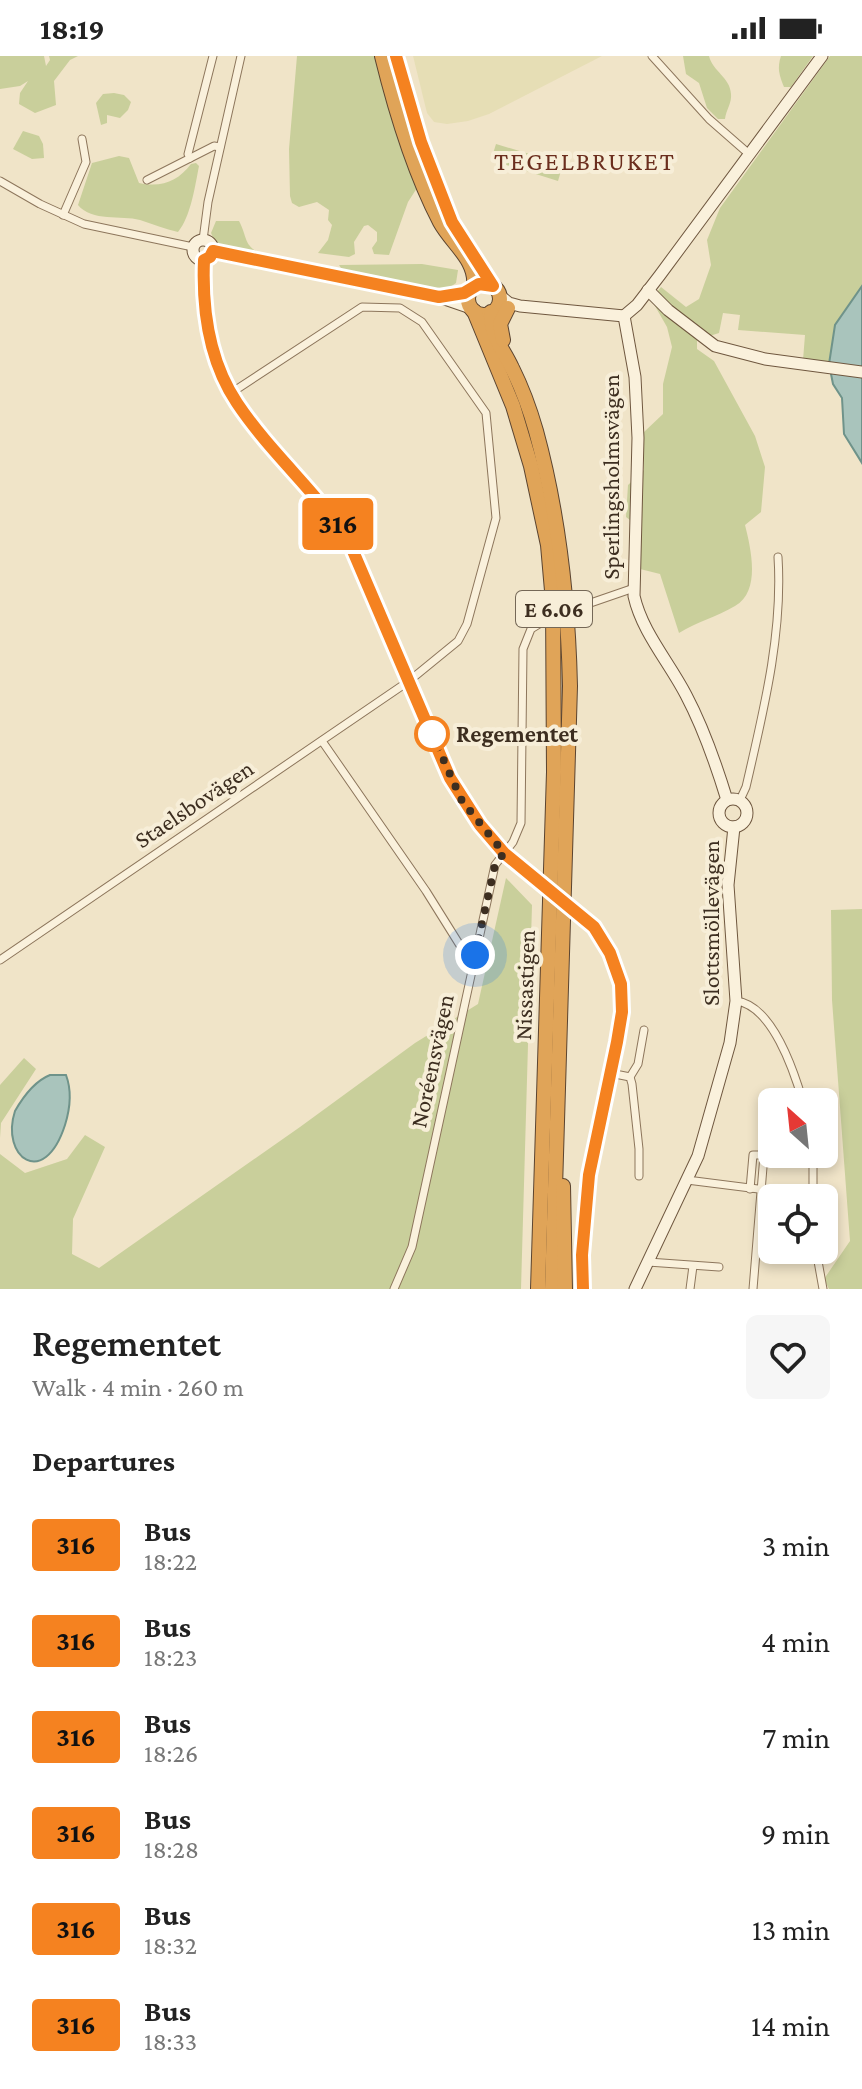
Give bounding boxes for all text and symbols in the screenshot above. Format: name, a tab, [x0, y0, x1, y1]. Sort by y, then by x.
text: 18:19	[40, 12, 105, 45]
district label: TEGELBRUKET	[494, 147, 676, 176]
street label: Sperlingsholmsvägen	[597, 374, 624, 580]
line badge: 316	[292, 498, 384, 550]
text: 316	[318, 508, 358, 539]
road number: E 6.06	[516, 591, 592, 627]
marker: Regementet	[415, 717, 449, 751]
place label: Regementet	[456, 720, 578, 747]
street label: Staelsbovägen	[129, 754, 258, 853]
street label: Slottsmöllevägen	[697, 840, 724, 1006]
street label: Nissastigen	[509, 929, 540, 1041]
your location	[455, 935, 495, 975]
street label: Noréensvägen	[404, 992, 459, 1130]
north arrow	[758, 1088, 838, 1168]
map controls	[758, 1088, 838, 1264]
button: locate	[758, 1184, 838, 1264]
button: heart	[746, 1315, 830, 1399]
text: Regementet	[32, 1322, 221, 1364]
text: Walk · 4 min · 260 m	[32, 1373, 244, 1402]
text: Departures	[32, 1444, 175, 1477]
text: Bus	[144, 1514, 191, 1547]
text: 316	[56, 1529, 96, 1560]
text: 3 min	[762, 1529, 830, 1562]
text: 18:22	[144, 1547, 197, 1576]
text: Bus	[144, 1610, 191, 1643]
text: 316	[56, 1625, 96, 1656]
text: 4 min	[761, 1625, 830, 1658]
text: 18:23	[144, 1643, 197, 1672]
text: Bus	[144, 1706, 191, 1739]
text: 316	[56, 1721, 96, 1752]
text: 7 min	[762, 1721, 830, 1754]
text: 18:26	[144, 1739, 198, 1768]
text: Bus	[144, 1802, 191, 1835]
text: 316	[56, 1817, 96, 1848]
text: 9 min	[761, 1817, 830, 1850]
text: 18:28	[144, 1835, 199, 1864]
text: Bus	[144, 1898, 191, 1931]
text: 316	[56, 1913, 96, 1944]
text: 13 min	[752, 1913, 830, 1946]
text: 18:32	[144, 1931, 197, 1960]
text: Bus	[144, 1994, 191, 2027]
text: 316	[56, 2009, 96, 2040]
text: 14 min	[751, 2009, 830, 2042]
text: 18:33	[144, 2027, 197, 2056]

